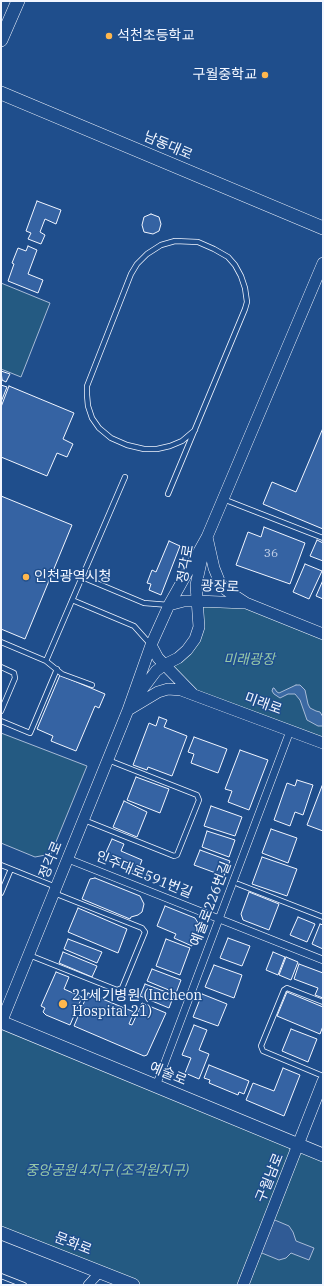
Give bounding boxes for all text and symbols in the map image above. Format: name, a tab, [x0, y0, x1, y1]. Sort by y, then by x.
place label: 석천초등학교	[117, 28, 194, 44]
marker: 석천초등학교	[104, 31, 114, 41]
place label: 구월중학교	[193, 67, 257, 83]
marker: 구월중학교	[260, 70, 270, 80]
street label: 남동대로	[141, 128, 195, 164]
street label: 정각로	[174, 544, 198, 584]
house number: 36	[264, 547, 278, 561]
place label: 인천광역시청	[34, 569, 111, 585]
marker: 인천광역시청	[21, 572, 31, 582]
street label: 광장로	[200, 578, 240, 596]
park label: 미래광장	[223, 652, 275, 668]
street label: 미래로	[242, 689, 284, 719]
street label: 정각로	[36, 839, 66, 881]
street label: 인주대로591번길	[93, 848, 195, 902]
street label: 예술로226번길	[187, 859, 235, 949]
place label: 21세기병원 (Incheon Hospital 21)	[72, 988, 202, 1020]
marker: 21세기병원 (Incheon Hospital 21)	[57, 998, 69, 1010]
street label: 예술로	[147, 1059, 189, 1089]
street label: 구월남로	[253, 1151, 287, 1205]
park label: 중앙공원 4지구 (조각원지구)	[25, 1163, 189, 1179]
street label: 문화로	[52, 1229, 94, 1259]

